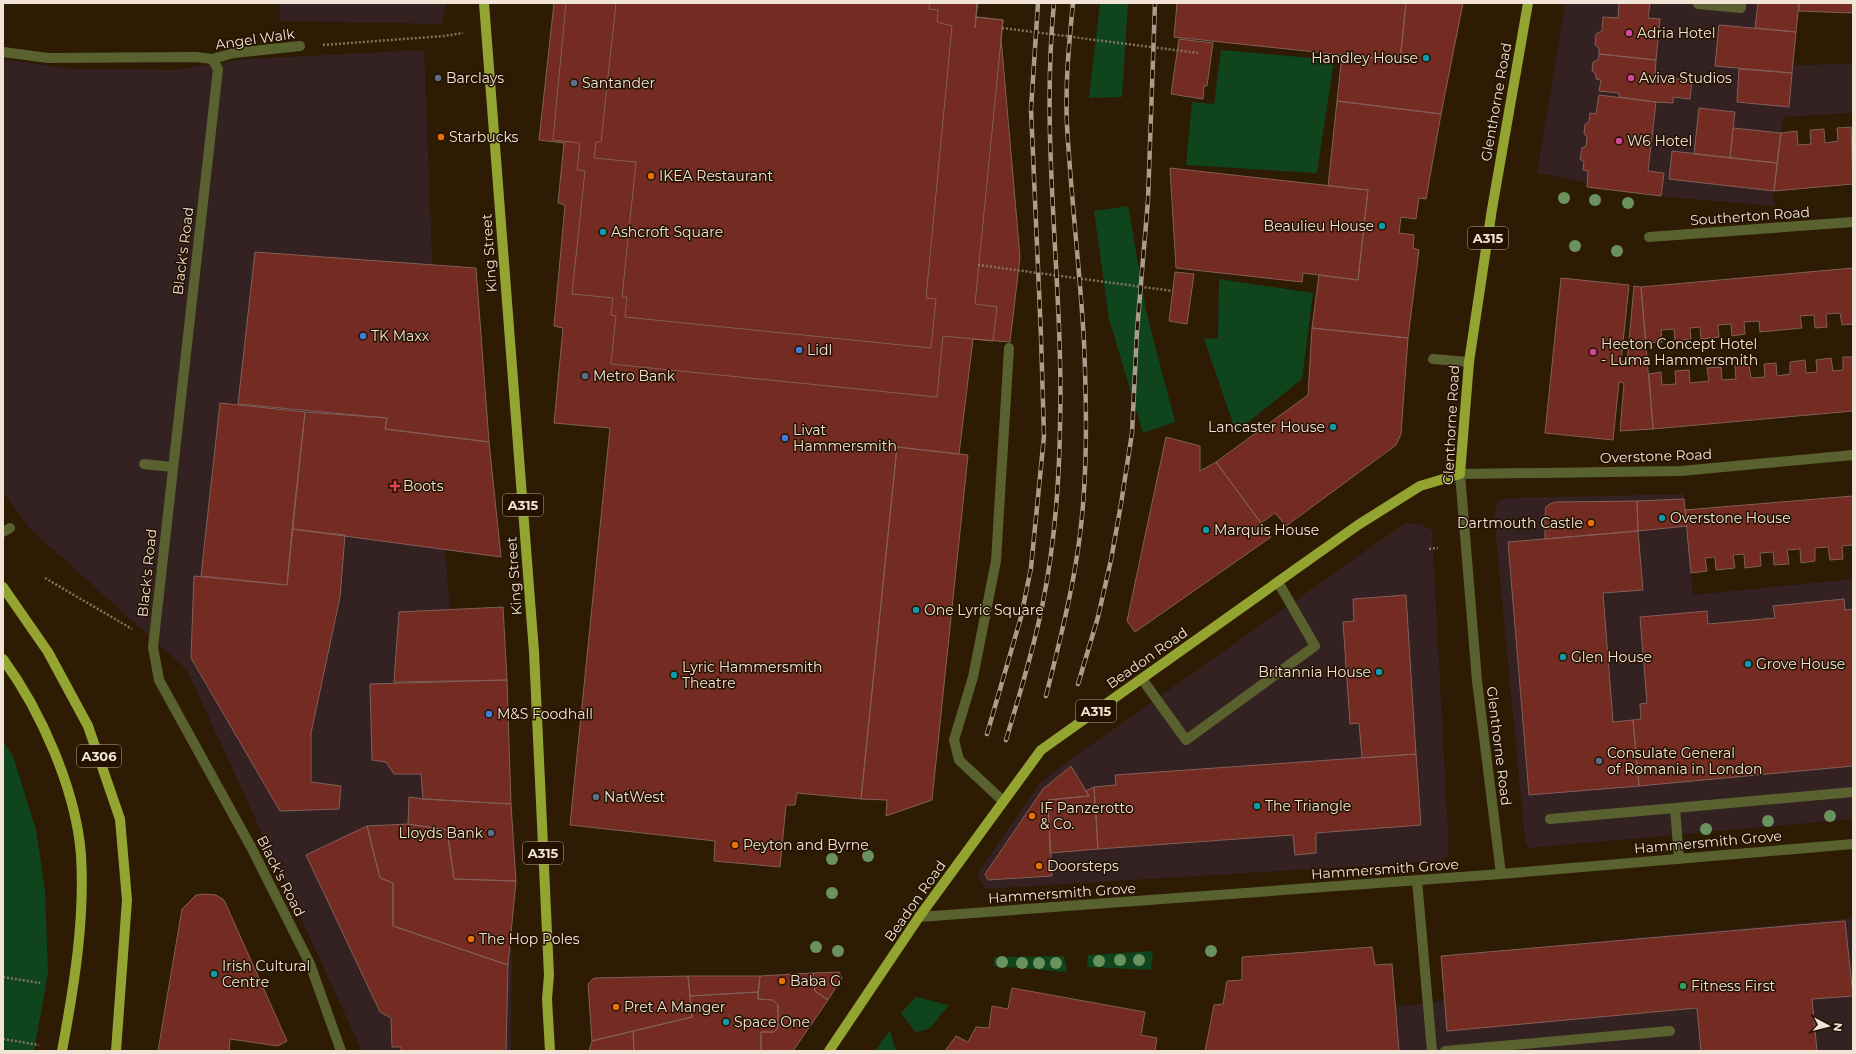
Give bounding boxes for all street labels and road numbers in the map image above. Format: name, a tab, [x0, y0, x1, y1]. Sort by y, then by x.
street label: Angel Walk	[214, 24, 297, 53]
street label: Glenthorne Road	[1477, 41, 1515, 163]
street label: Southerton Road	[1689, 203, 1811, 229]
street label: Black's Road	[169, 206, 197, 296]
street label: King Street	[477, 213, 501, 293]
road number: A315	[1468, 227, 1508, 249]
street label: Glenthorne Road	[1439, 365, 1463, 485]
street label: Overstone Road	[1600, 445, 1712, 467]
road number: A315	[503, 494, 543, 516]
street label: Black's Road	[133, 528, 161, 618]
street label: King Street	[502, 536, 526, 616]
street label: Beadon Road	[1103, 623, 1191, 693]
street label: Glenthorne Road	[1483, 685, 1515, 807]
road number: A315	[1076, 700, 1116, 722]
road number: A306	[77, 745, 121, 767]
street label: Hammersmith Grove	[1633, 827, 1783, 857]
street label: Black's Road	[253, 832, 309, 920]
road number: A315	[523, 842, 563, 864]
street label: Hammersmith Grove	[1310, 855, 1460, 883]
street label: Beadon Road	[880, 857, 950, 945]
street label: Hammersmith Grove	[987, 879, 1137, 907]

